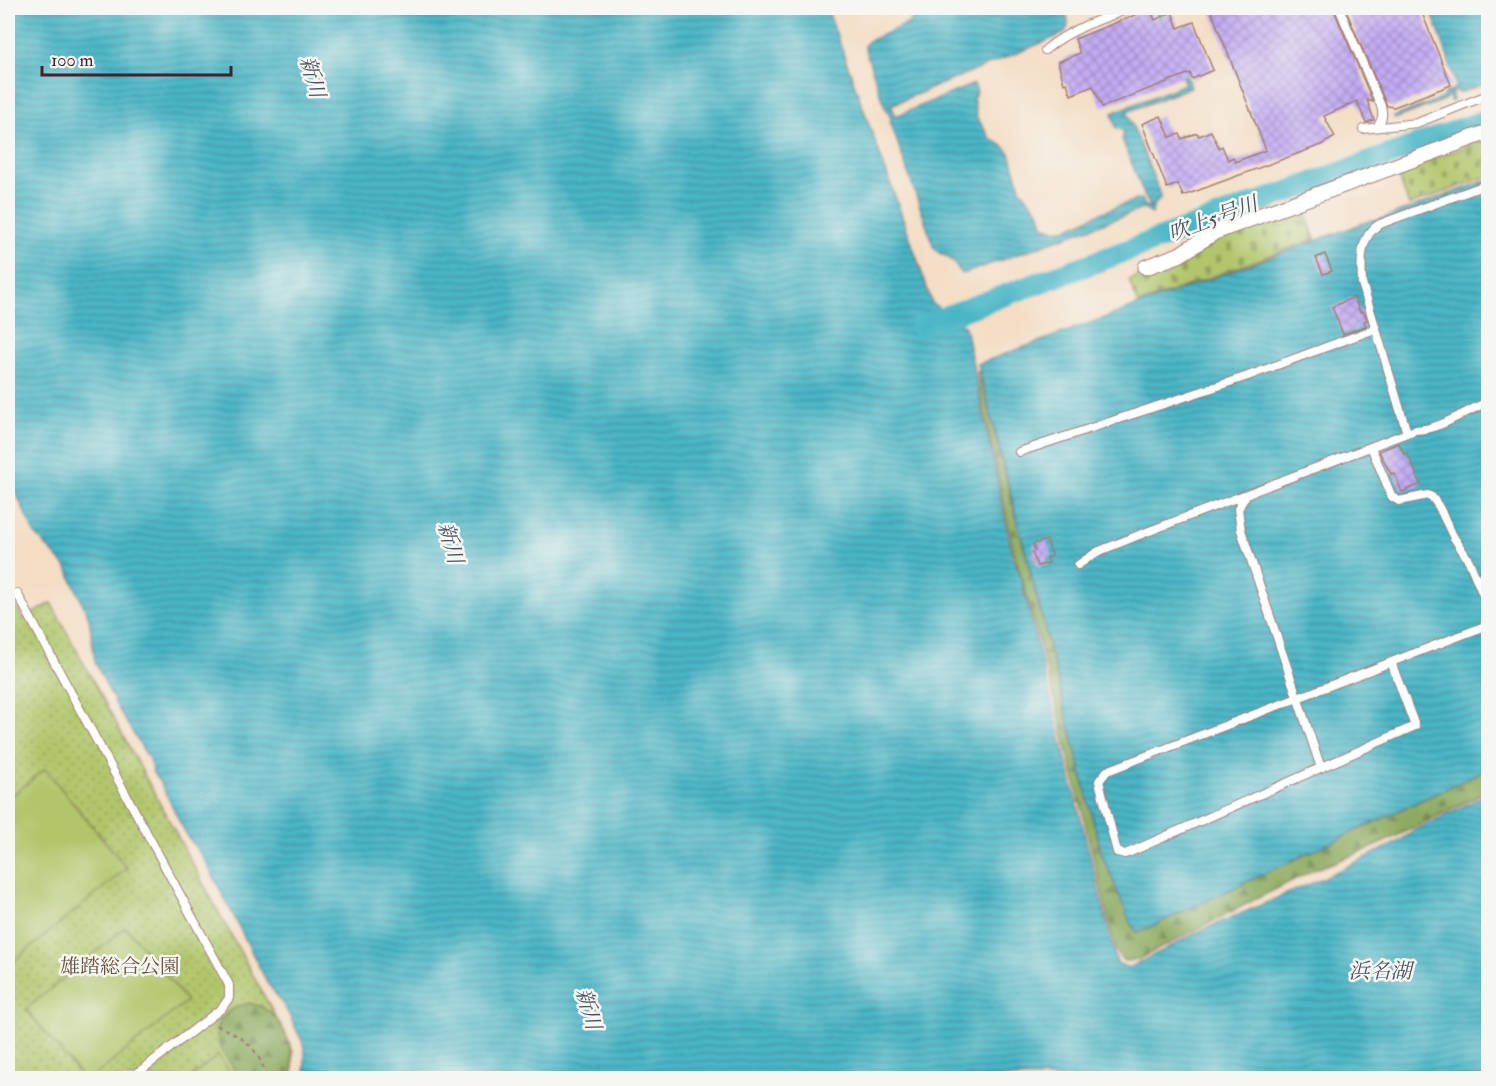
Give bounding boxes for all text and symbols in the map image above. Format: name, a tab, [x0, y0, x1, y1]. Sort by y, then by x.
scale bar	[42, 39, 231, 77]
text: 100 m	[51, 49, 94, 72]
water label: 新川	[293, 53, 331, 103]
water label: 吹上5号川	[1165, 190, 1263, 248]
water label: 新川	[431, 519, 469, 569]
park label: 雄踏総合公園	[60, 954, 180, 979]
water label: 浜名湖	[1349, 958, 1415, 985]
water label: 新川	[569, 985, 607, 1035]

